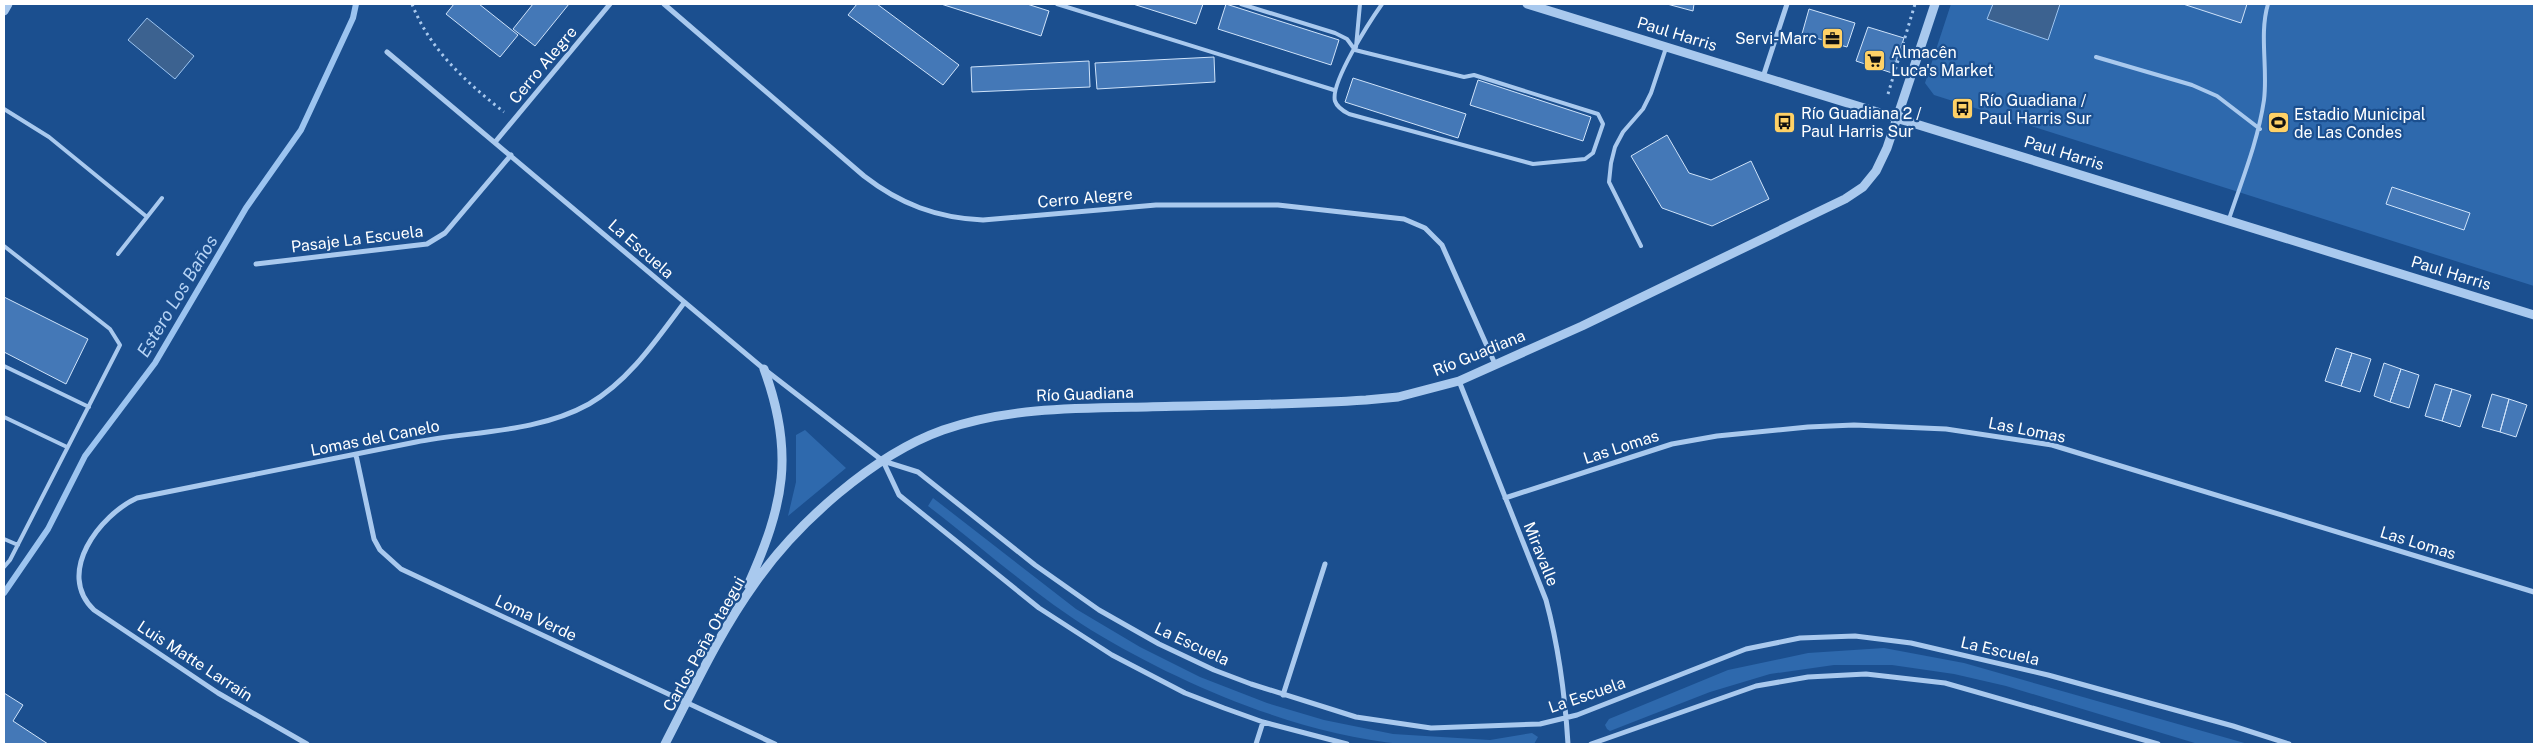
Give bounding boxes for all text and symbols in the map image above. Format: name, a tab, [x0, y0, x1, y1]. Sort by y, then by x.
street label: Paul Harris	[1635, 13, 1719, 55]
street label: Cerro Alegre	[505, 22, 581, 108]
office icon: Servi-Marc	[1821, 26, 1845, 50]
place label: Servi-Marc	[1735, 29, 1817, 48]
place label: Almacên Luca's Market	[1891, 43, 1994, 80]
supermarket icon: Almacên Luca's Market	[1863, 49, 1887, 73]
place label: Río Guadiana / Paul Harris Sur	[1979, 91, 2092, 128]
bus stop icon: Río Guadiana / Paul Harris Sur	[1951, 97, 1975, 121]
place label: Río Guadiana 2 / Paul Harris Sur	[1801, 104, 1922, 141]
place label: Estadio Municipal de Las Condes	[2294, 105, 2426, 142]
bus stop icon: Río Guadiana 2 / Paul Harris Sur	[1773, 110, 1797, 134]
sports icon: Estadio Municipal de Las Condes	[2266, 111, 2290, 135]
street label: Paul Harris	[2022, 132, 2106, 174]
street label: Cerro Alegre	[1037, 184, 1133, 212]
street label: La Escuela	[604, 216, 678, 282]
street label: Pasaje La Escuela	[290, 221, 424, 257]
water label: Estero Los Baños	[132, 231, 222, 361]
street label: Paul Harris	[2409, 252, 2493, 294]
street label: Río Guadiana	[1430, 326, 1528, 380]
street label: Río Guadiana	[1036, 383, 1134, 405]
street label: Las Lomas	[1987, 413, 2067, 447]
street label: Lomas del Canelo	[309, 416, 441, 460]
street label: Las Lomas	[1581, 426, 1661, 468]
street label: Miravalle	[1520, 519, 1562, 589]
street label: Las Lomas	[2378, 522, 2458, 564]
street label: Carlos Peña Otaegui	[659, 573, 749, 715]
street label: Loma Verde	[492, 591, 580, 645]
street label: Luis Matte Larraín	[134, 617, 256, 705]
street label: La Escuela	[1152, 618, 1232, 670]
street label: La Escuela	[1959, 633, 2041, 669]
street label: La Escuela	[1546, 673, 1628, 717]

